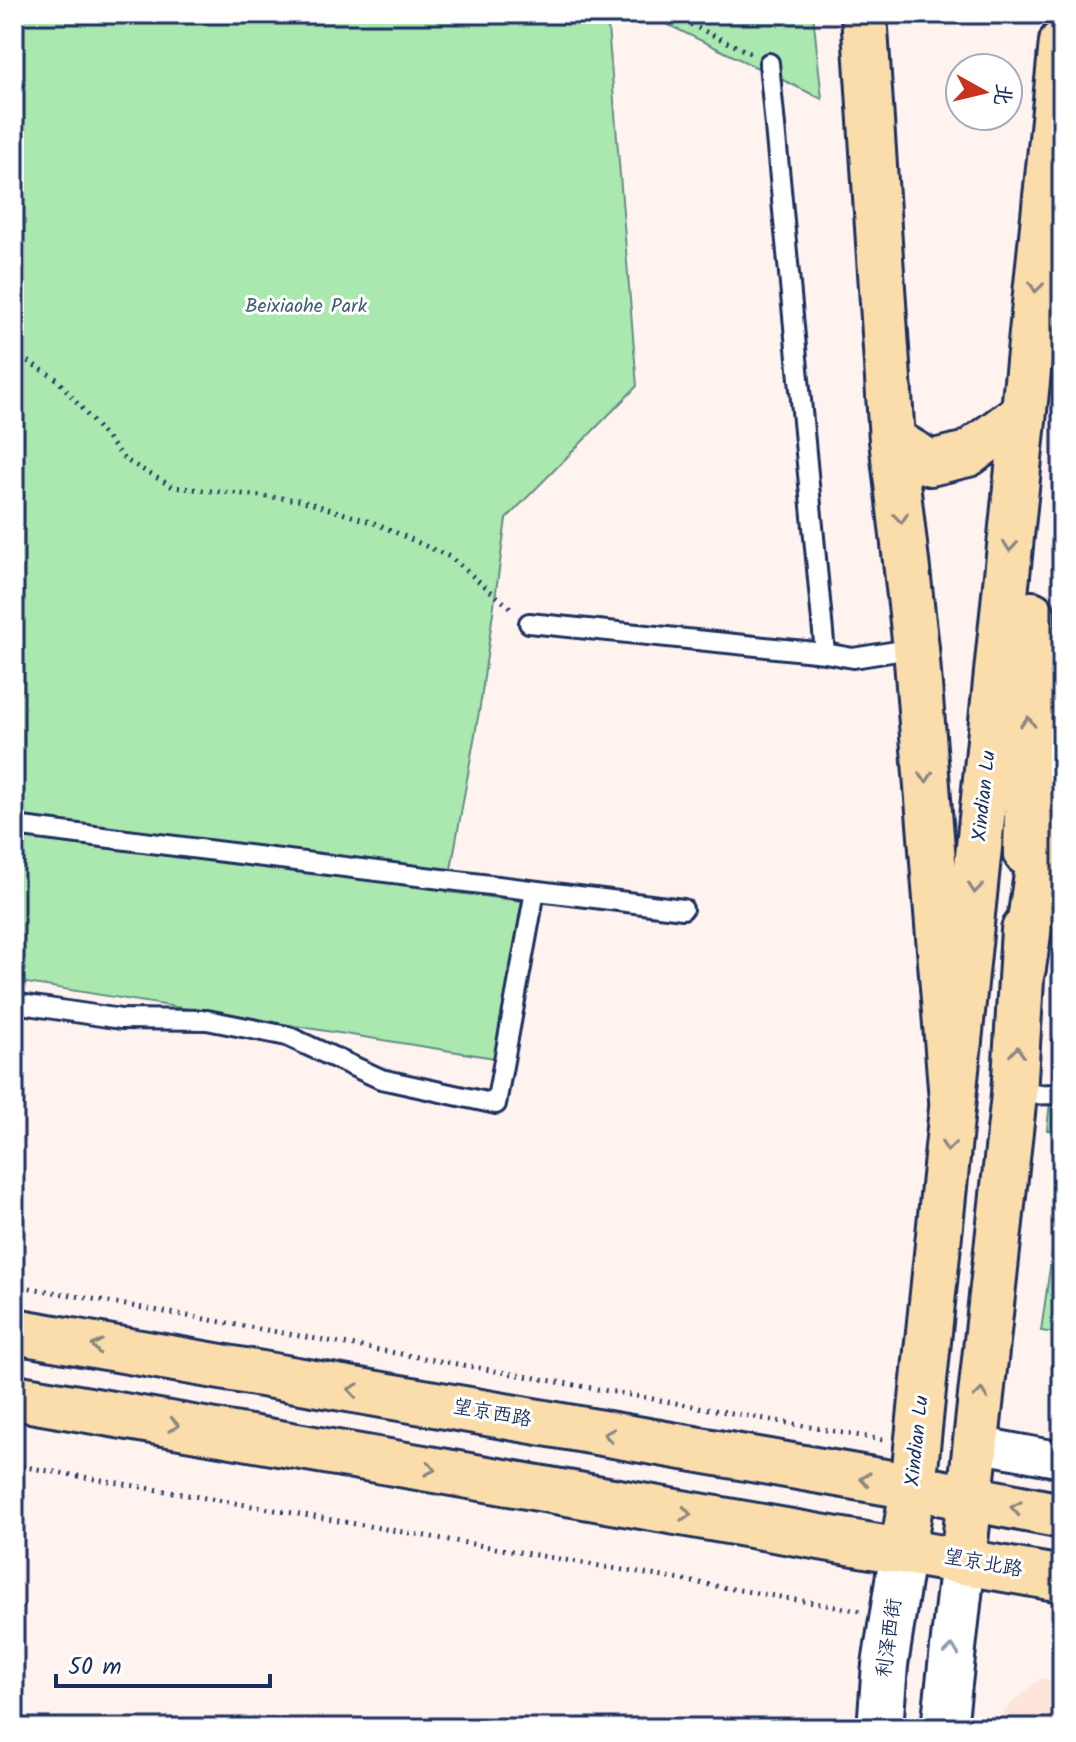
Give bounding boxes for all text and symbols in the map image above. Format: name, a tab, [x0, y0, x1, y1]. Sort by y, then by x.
north arrow	[944, 52, 1024, 132]
text: 北	[982, 81, 1020, 108]
one-way arrow	[1028, 281, 1045, 294]
park label: Beixiaohe Park	[245, 291, 368, 323]
one-way arrow	[893, 512, 910, 525]
one-way arrow	[1002, 540, 1019, 553]
one-way arrow	[1019, 715, 1037, 728]
street label: Xindian Lu	[964, 749, 1006, 843]
one-way arrow	[917, 771, 934, 784]
one-way arrow	[967, 882, 984, 895]
one-way arrow	[1008, 1045, 1025, 1058]
one-way arrow	[939, 1140, 956, 1153]
one-way arrow	[90, 1338, 104, 1355]
one-way arrow	[346, 1383, 360, 1400]
one-way arrow	[973, 1387, 990, 1400]
street label: 望京西路	[450, 1391, 535, 1437]
street label: Xindian Lu	[897, 1394, 939, 1488]
one-way arrow	[167, 1415, 180, 1432]
one-way arrow	[602, 1427, 616, 1444]
one-way arrow	[423, 1460, 437, 1477]
one-way arrow	[859, 1472, 872, 1489]
one-way arrow	[1009, 1500, 1023, 1517]
one-way arrow	[679, 1505, 693, 1522]
street label: 望京北路	[941, 1541, 1026, 1587]
street label: 利泽西街	[869, 1596, 911, 1680]
scale bar	[56, 1638, 270, 1688]
one-way arrow	[944, 1644, 961, 1657]
text: 50 m	[68, 1648, 122, 1687]

